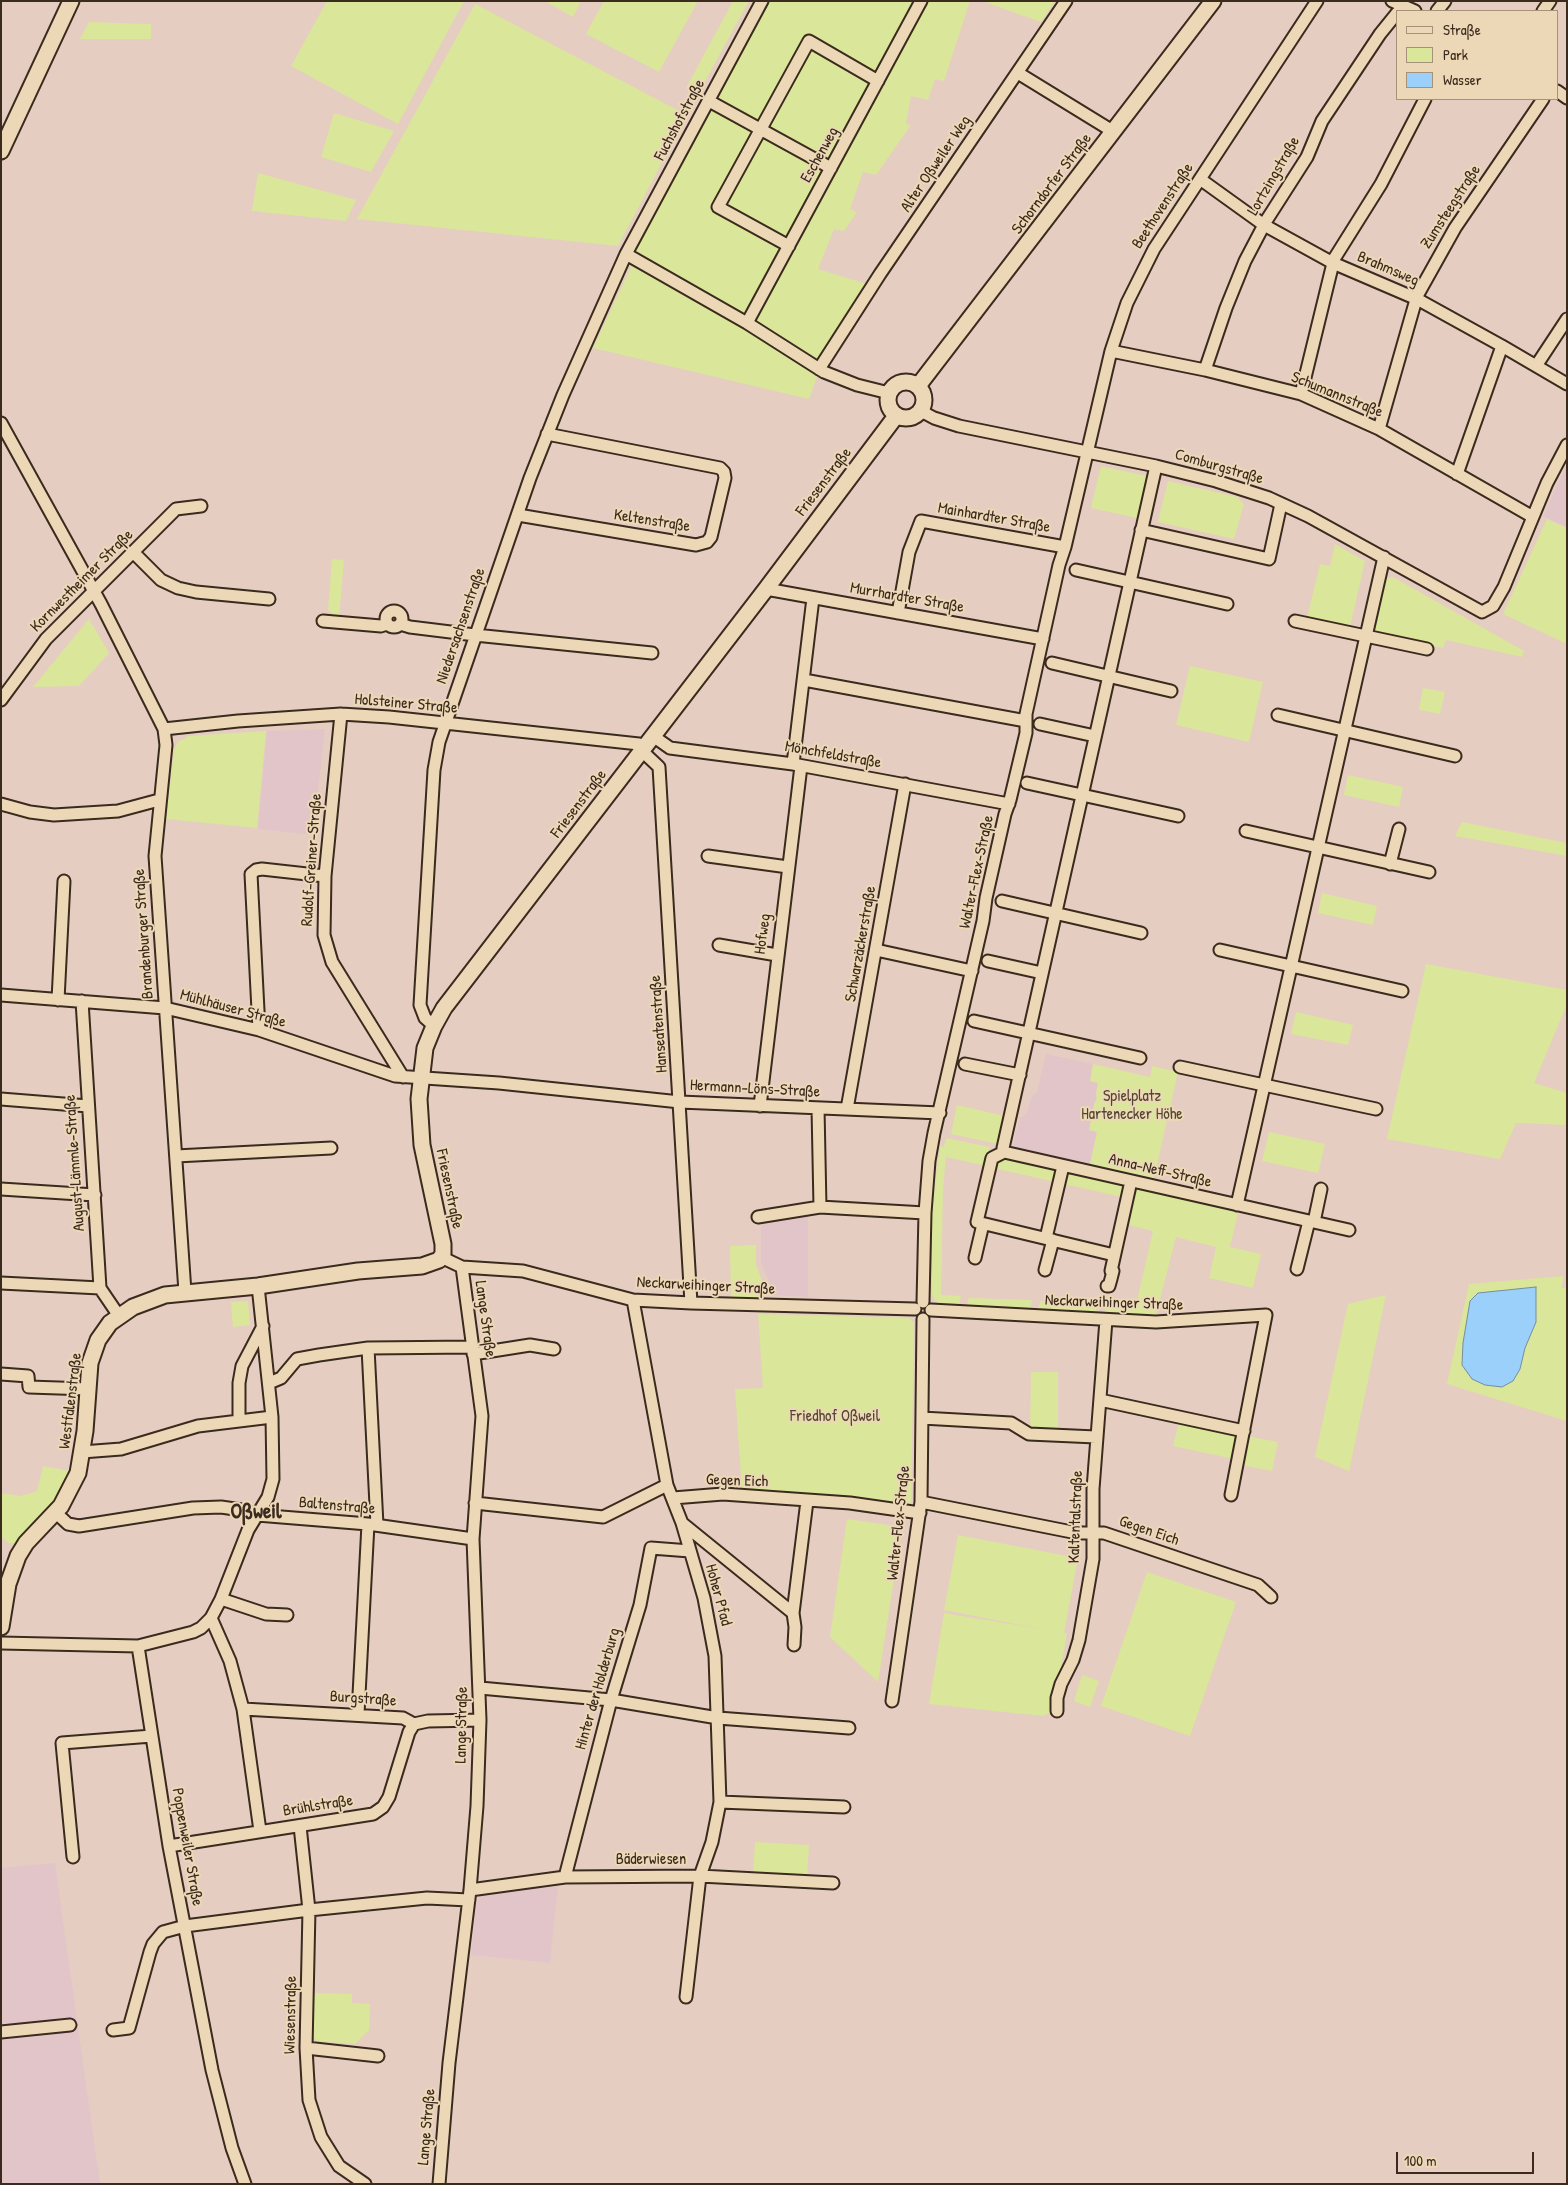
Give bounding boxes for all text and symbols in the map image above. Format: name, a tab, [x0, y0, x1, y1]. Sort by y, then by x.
legend	[1396, 10, 1558, 100]
text: Straße	[1443, 19, 1481, 40]
text: Park	[1443, 44, 1468, 65]
text: Wasser	[1443, 69, 1481, 90]
street label: Fuchshofstraße	[651, 76, 709, 164]
street label: Alter Oßweiler Weg	[897, 112, 975, 216]
street label: Eschenweg	[797, 124, 843, 186]
street label: Schorndorfer Straße	[1008, 130, 1096, 238]
street label: Lortzingstraße	[1244, 133, 1304, 219]
street label: Beethovenstraße	[1128, 159, 1198, 253]
street label: Zumsteegstraße	[1417, 162, 1485, 252]
street label: Brahmsweg	[1354, 247, 1422, 291]
street label: Schumannstraße	[1288, 368, 1386, 422]
street label: Friesenstraße	[792, 444, 856, 520]
street label: Comburgstraße	[1172, 445, 1266, 489]
street label: Mainhardter Straße	[936, 499, 1052, 537]
street label: Keltenstraße	[612, 505, 692, 537]
street label: Kornwestheimer Straße	[27, 526, 137, 636]
street label: Niedersachsenstraße	[432, 566, 490, 686]
street label: Murrhardter Straße	[848, 579, 966, 617]
street label: Holsteiner Straße	[354, 690, 458, 718]
street label: Mönchfeldstraße	[783, 737, 883, 773]
street label: Friesenstraße	[547, 766, 611, 842]
street label: Rudolf-Greiner-Straße	[298, 793, 326, 927]
street label: Walter-Flex-Straße	[956, 814, 998, 930]
street label: Brandenburger Straße	[130, 868, 158, 1000]
street label: Schwarzäckerstraße	[841, 884, 881, 1004]
street label: Hofweg	[751, 913, 775, 955]
street label: Hanseatenstraße	[646, 975, 672, 1073]
street label: Mühlhäuser Straße	[178, 986, 288, 1032]
street label: Hermann-Löns-Straße	[689, 1076, 821, 1102]
park label: Spielplatz Hartenecker Höhe	[1081, 1087, 1183, 1125]
street label: August-Lämmle-Straße	[61, 1094, 89, 1232]
street label: Friesenstraße	[431, 1147, 467, 1231]
street label: Anna-Neff-Straße	[1107, 1150, 1213, 1192]
street label: Neckarweihinger Straße	[636, 1273, 776, 1299]
street label: Lange Straße	[470, 1280, 500, 1358]
street label: Neckarweihinger Straße	[1044, 1291, 1184, 1315]
street label: Westfalenstraße	[56, 1352, 86, 1450]
park label: Friedhof Oßweil	[790, 1407, 880, 1427]
street label: Walter-Flex-Straße	[883, 1465, 915, 1581]
street label: Gegen Eich	[706, 1470, 768, 1492]
street label: Kaltentalstraße	[1065, 1470, 1087, 1564]
street label: Baltenstraße	[298, 1493, 376, 1519]
district label: Oßweil	[230, 1499, 282, 1525]
street label: Gegen Eich	[1117, 1512, 1181, 1550]
street label: Hoher Pfad	[701, 1562, 735, 1628]
street label: Hinter der Holderburg	[571, 1626, 625, 1752]
street label: Lange Straße	[452, 1686, 472, 1764]
street label: Burgstraße	[329, 1687, 397, 1711]
street label: Poppenweiler Straße	[167, 1787, 207, 1907]
street label: Brühlstraße	[282, 1791, 354, 1821]
street label: Bäderwiesen	[616, 1850, 686, 1870]
street label: Wiesenstraße	[281, 1976, 301, 2054]
street label: Lange Straße	[414, 2088, 440, 2166]
scale bar	[1398, 2142, 1536, 2174]
text: 100 m	[1404, 2150, 1437, 2171]

